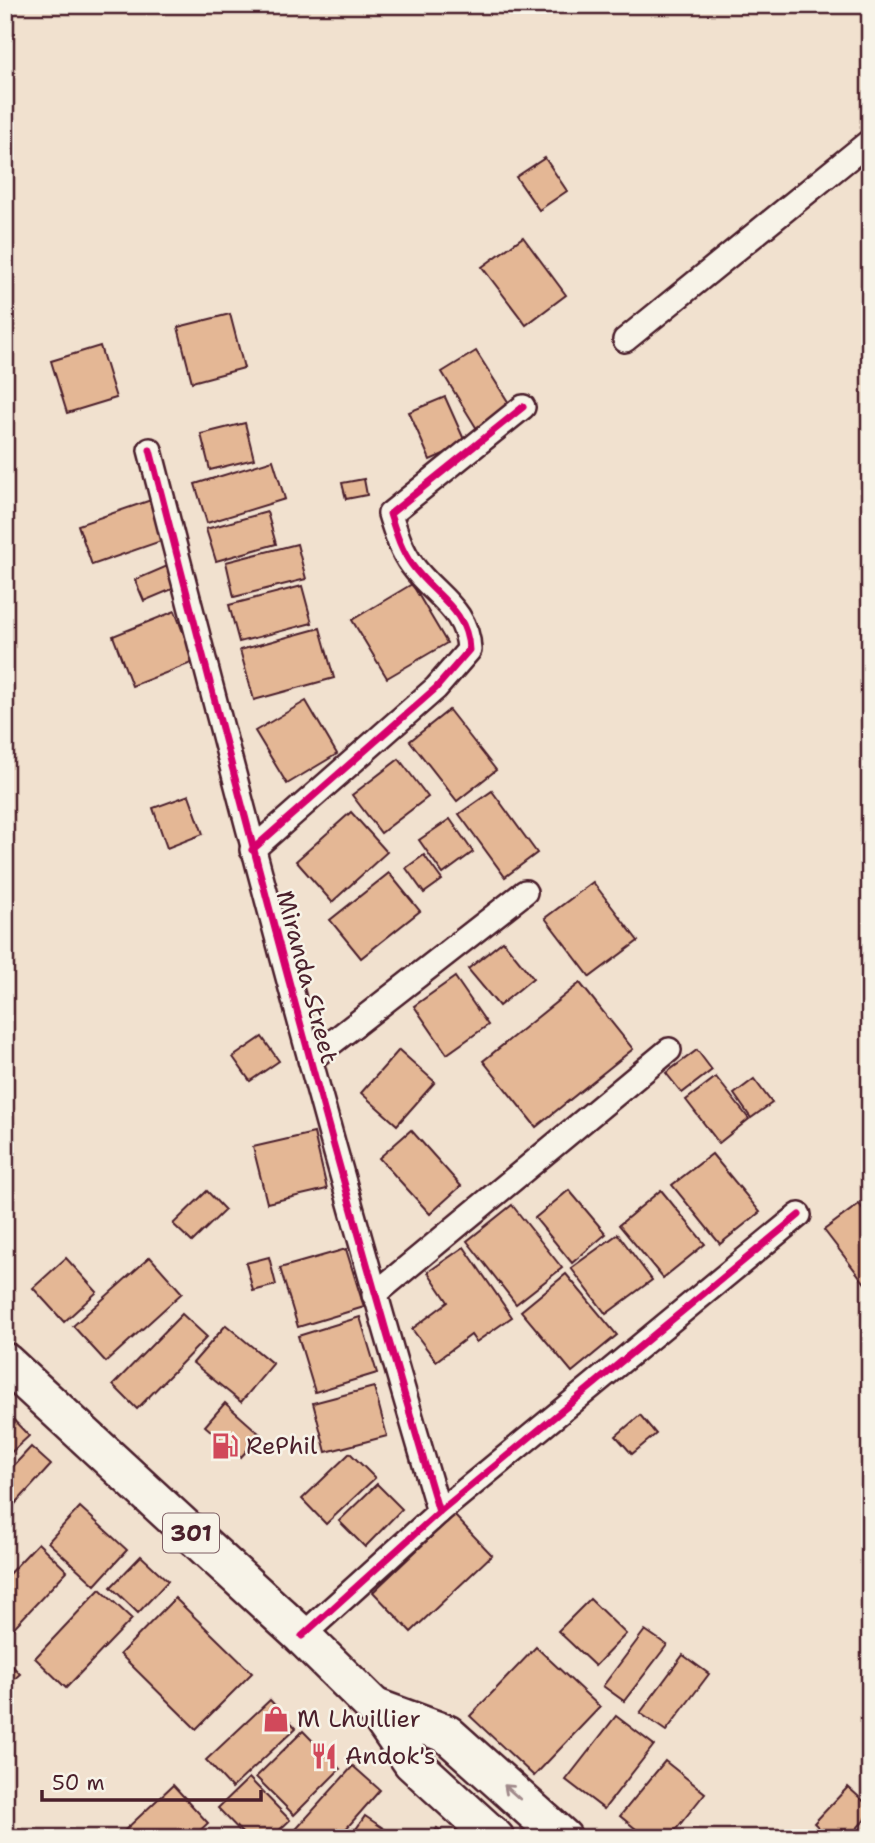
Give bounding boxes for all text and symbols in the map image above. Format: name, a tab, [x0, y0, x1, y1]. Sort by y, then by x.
street label: Miranda Street	[269, 887, 345, 1067]
place label: RePhil	[246, 1430, 318, 1462]
fuel station icon: RePhil	[210, 1431, 240, 1461]
road number: 301	[163, 1514, 219, 1552]
place label: M Lhuillier	[297, 1703, 421, 1735]
shop icon: M Lhuillier	[261, 1704, 291, 1734]
place label: Andok's	[345, 1740, 436, 1772]
restaurant icon: Andok's	[309, 1741, 339, 1771]
scale bar	[42, 1759, 261, 1803]
text: 50 m	[52, 1769, 105, 1797]
one-way arrow	[503, 1784, 521, 1800]

